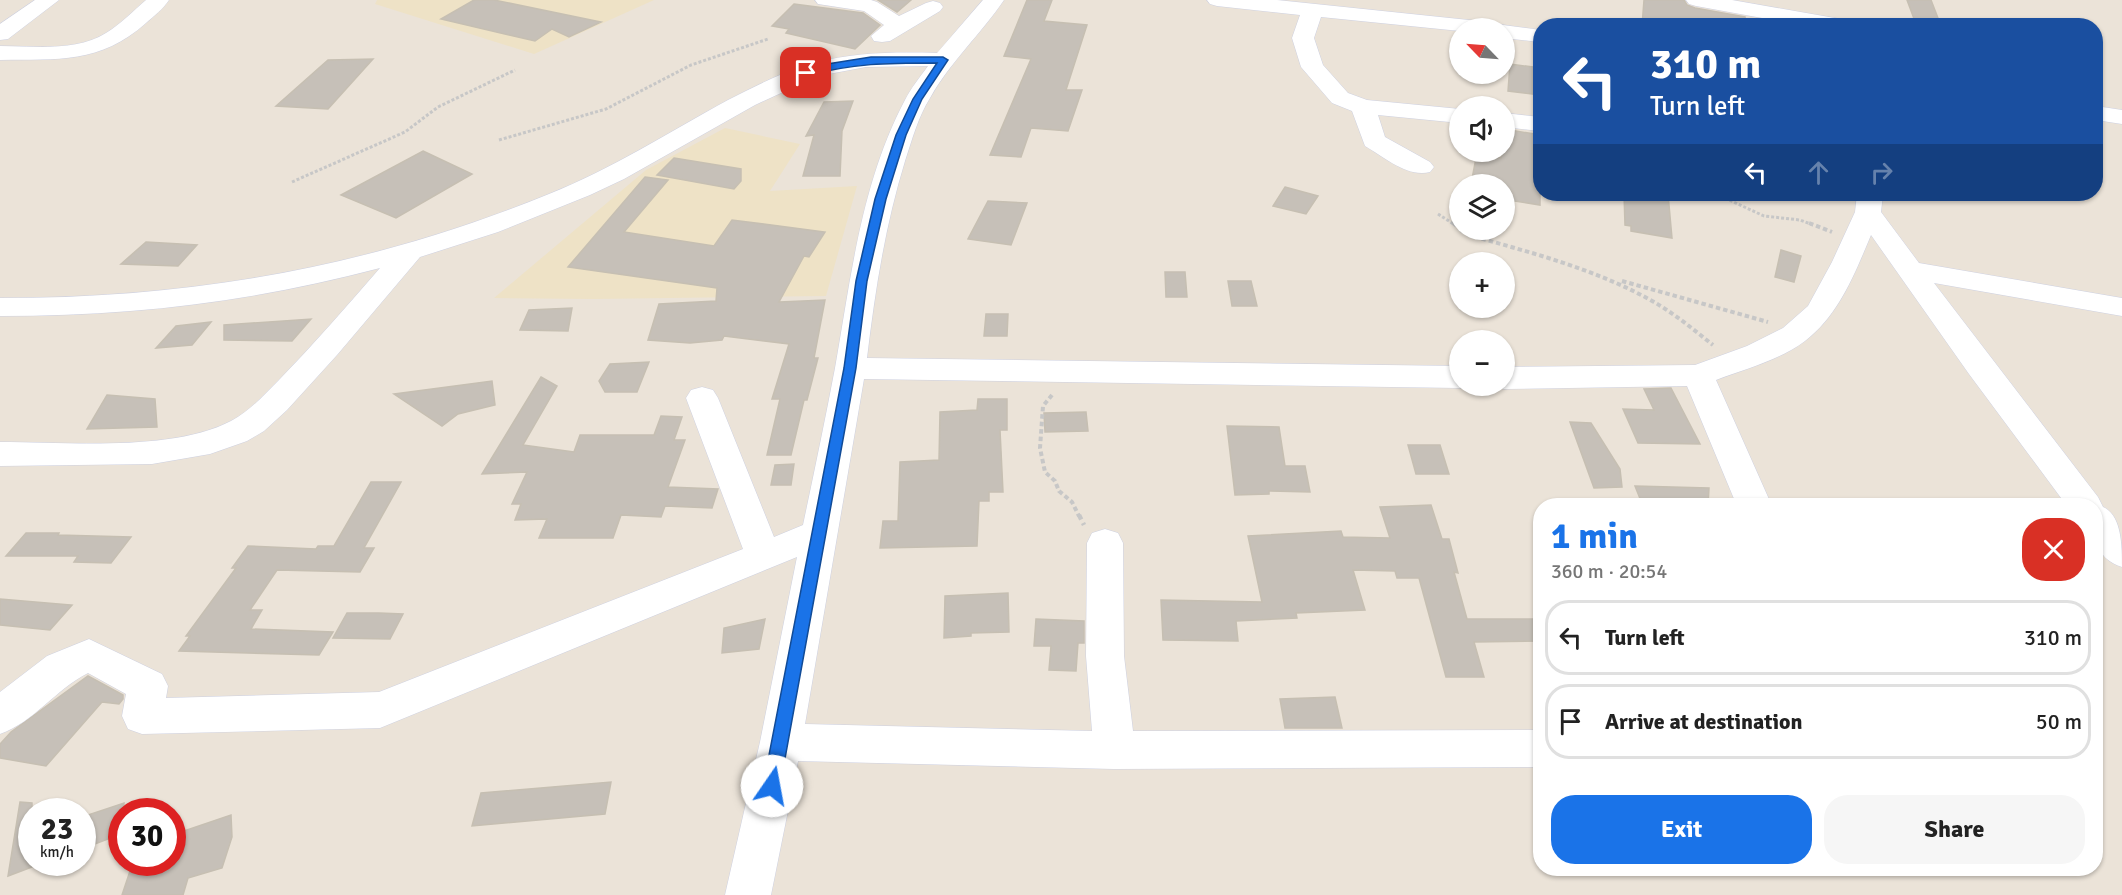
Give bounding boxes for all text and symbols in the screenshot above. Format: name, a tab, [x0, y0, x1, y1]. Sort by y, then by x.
north arrow	[1449, 18, 1515, 84]
map controls	[1449, 18, 1515, 396]
text: 310 m	[1650, 39, 1761, 90]
icon: left	[1551, 42, 1629, 120]
pin	[780, 47, 831, 98]
icon: arrive	[789, 56, 822, 89]
text: Turn left	[1650, 90, 1745, 123]
button: sound	[1449, 96, 1515, 162]
icon: left	[1739, 156, 1772, 189]
icon: ahead	[1802, 156, 1835, 189]
icon: right	[1865, 156, 1898, 189]
button: layers	[1449, 174, 1515, 240]
button: +	[1449, 252, 1515, 318]
button: −	[1449, 330, 1515, 396]
text: 1 min	[1551, 514, 1638, 559]
button: close	[2022, 518, 2085, 581]
text: 360 m · 20:54	[1551, 559, 1667, 584]
icon: left	[1554, 621, 1587, 654]
text: Turn left	[1605, 624, 1685, 651]
text: 310 m	[2024, 624, 2082, 651]
icon: arrive	[1554, 705, 1587, 738]
text: Arrive at destination	[1605, 708, 1802, 735]
text: 50 m	[2036, 708, 2082, 735]
position arrow	[740, 754, 804, 818]
button: Exit	[1551, 795, 1812, 864]
button: Share	[1824, 795, 2085, 864]
speed limit sign: 30	[108, 798, 186, 876]
text: 23	[41, 811, 73, 848]
text: km/h	[40, 843, 74, 861]

